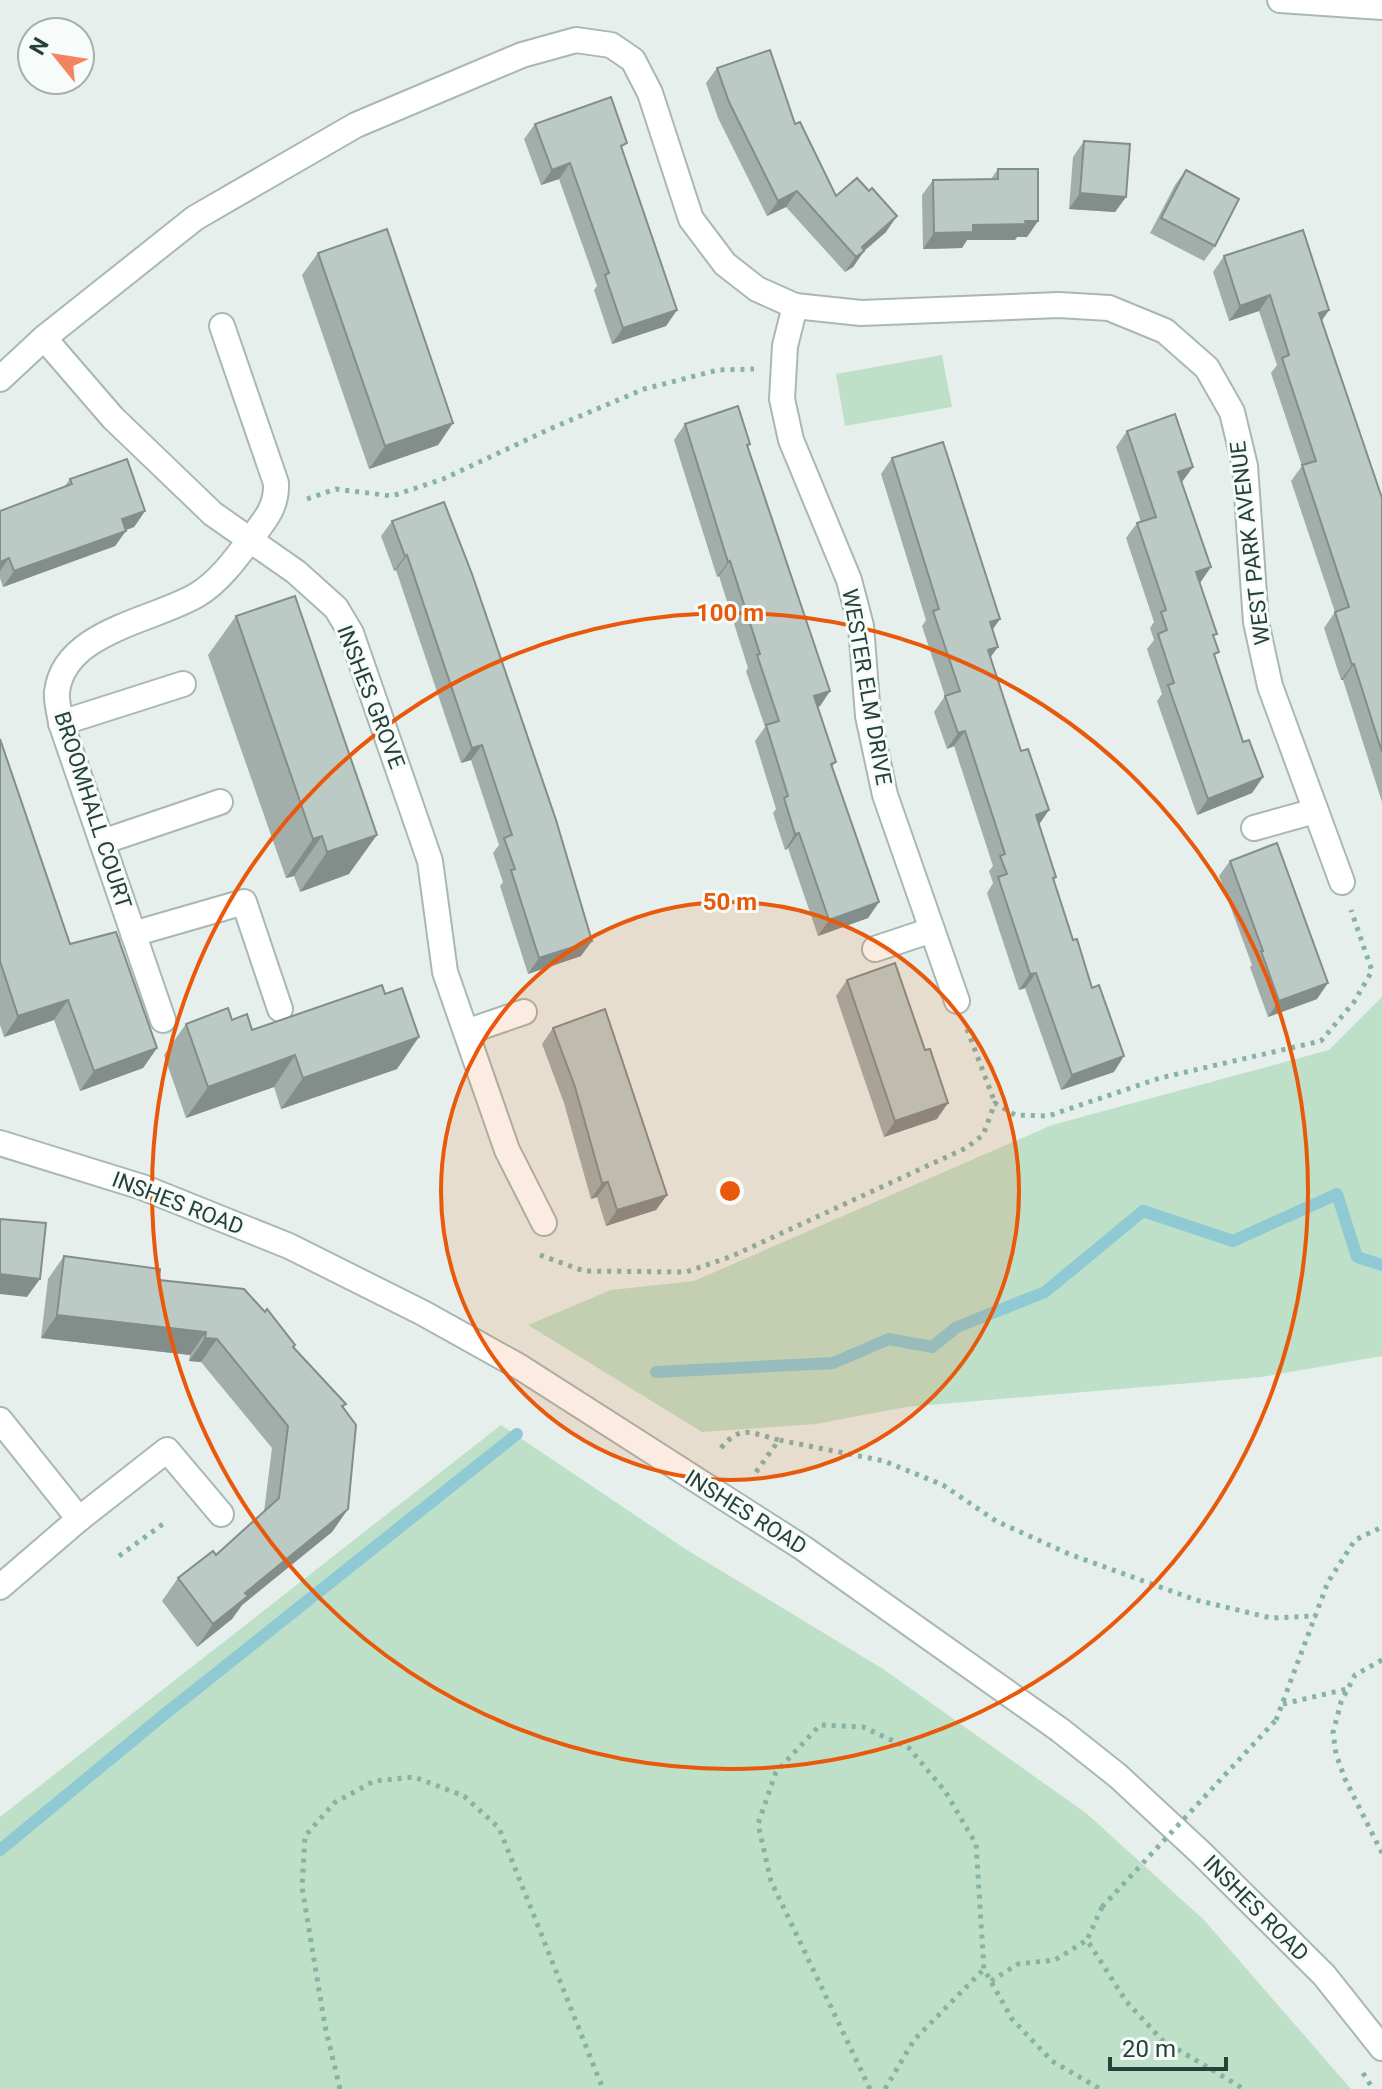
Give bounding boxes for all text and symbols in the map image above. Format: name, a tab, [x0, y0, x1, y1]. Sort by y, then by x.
north arrow	[16, 16, 96, 96]
text: N	[24, 33, 54, 59]
street label: WEST PARK AVENUE	[1225, 440, 1275, 646]
street label: WESTER ELM DRIVE	[837, 587, 897, 787]
text: 100 m	[696, 599, 764, 627]
street label: INSHES GROVE	[332, 622, 410, 772]
street label: BROOMHALL COURT	[49, 708, 137, 912]
text: 50 m	[703, 888, 757, 916]
street label: INSHES ROAD	[109, 1166, 247, 1240]
centre of rings	[716, 1177, 744, 1205]
street label: INSHES ROAD	[681, 1465, 811, 1559]
street label: INSHES ROAD	[1198, 1850, 1314, 1966]
scale bar	[1110, 2021, 1226, 2071]
text: 20 m	[1122, 2035, 1176, 2063]

